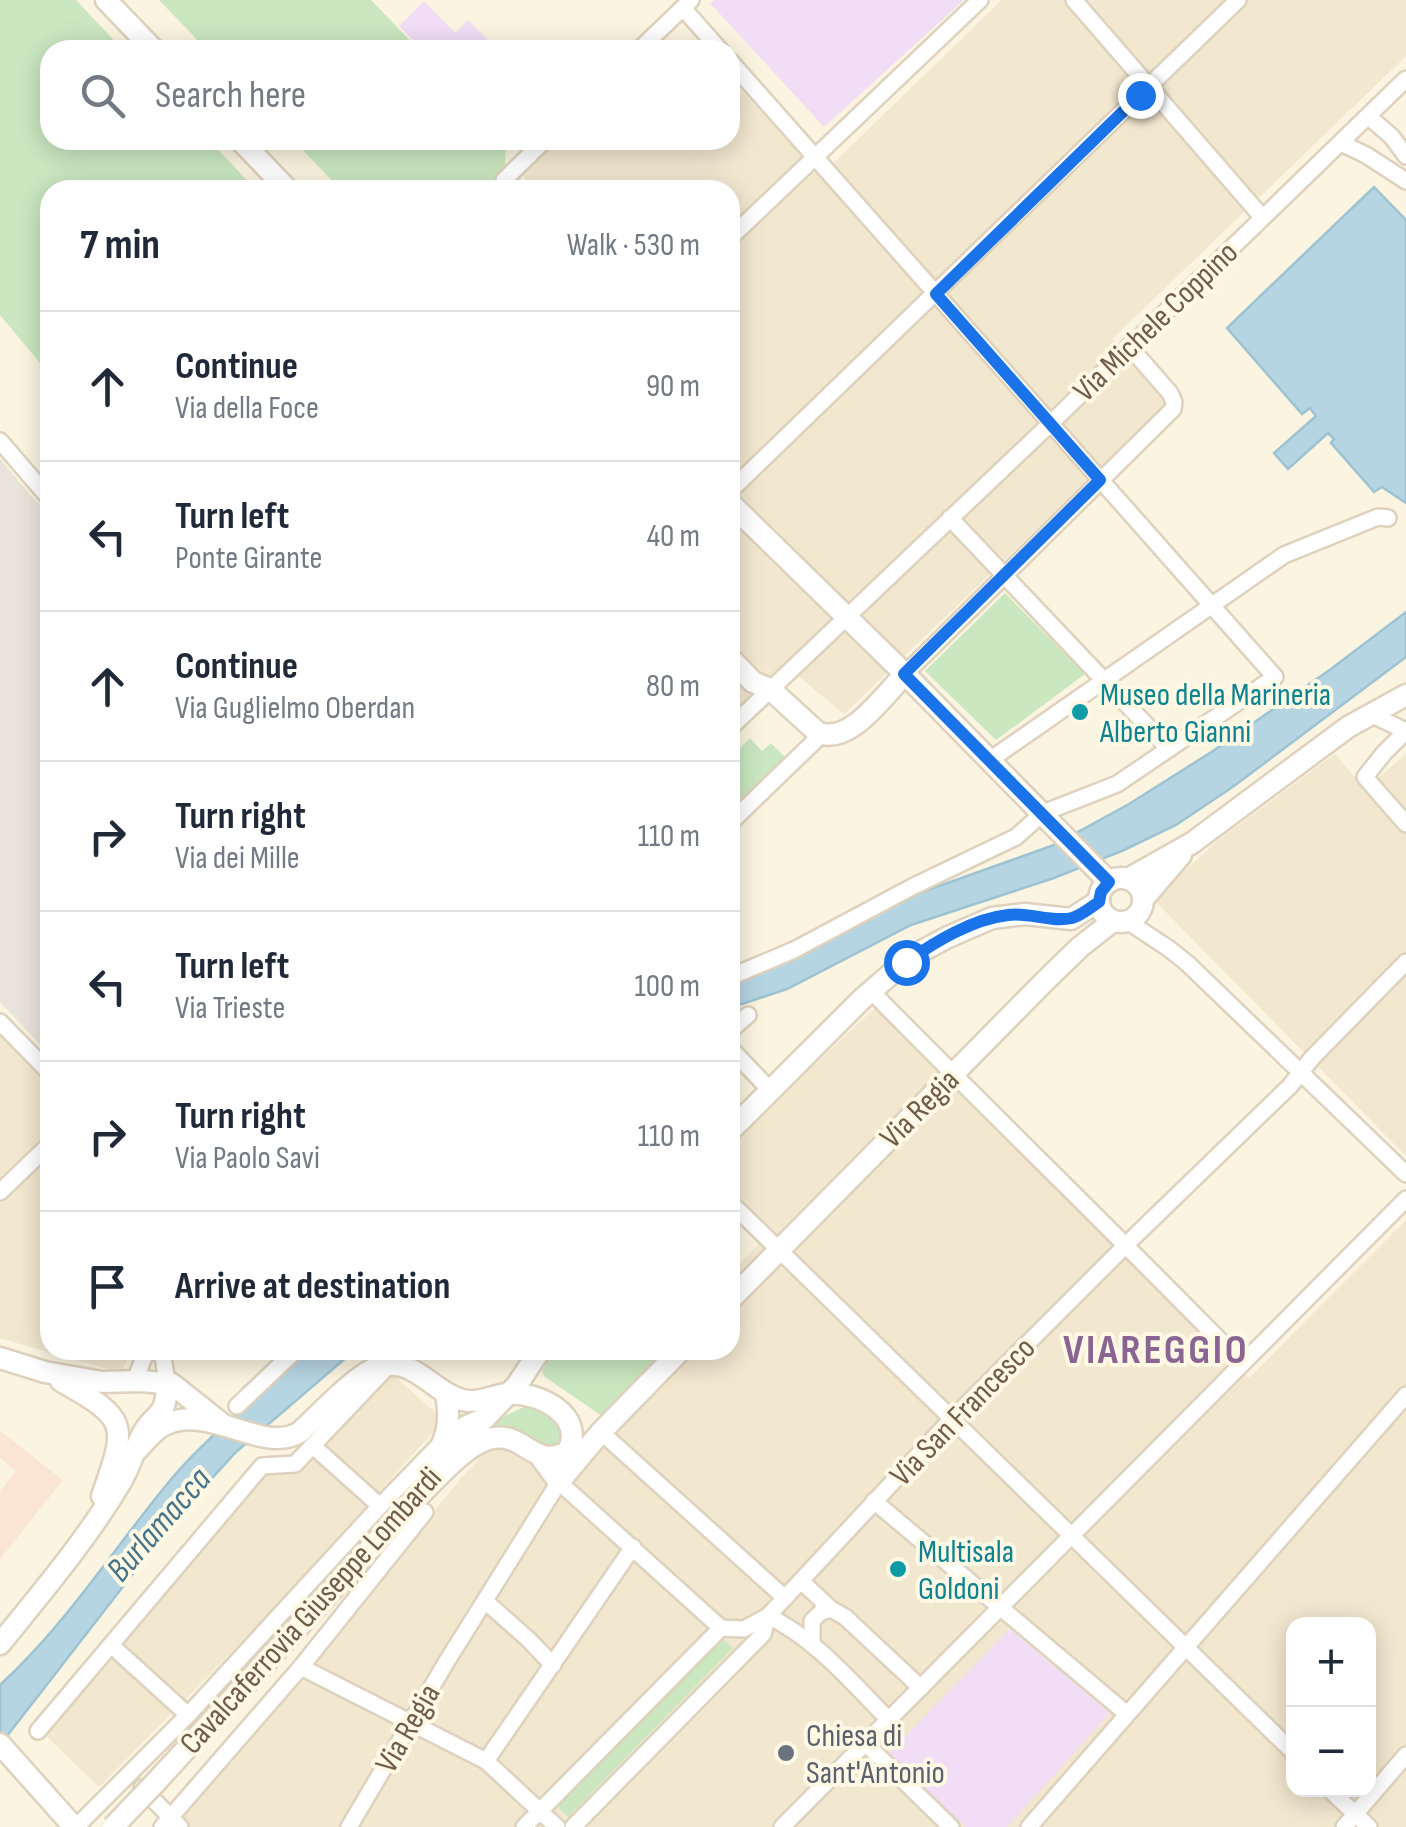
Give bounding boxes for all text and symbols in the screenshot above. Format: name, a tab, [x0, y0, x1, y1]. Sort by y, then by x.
search box	[40, 40, 740, 150]
icon: search	[75, 68, 130, 123]
text: Search here	[155, 73, 306, 118]
route end	[1118, 73, 1164, 119]
text: 7 min	[80, 220, 160, 271]
text: Walk · 530 m	[567, 226, 700, 265]
street label: Via Michele Coppino	[1066, 234, 1247, 410]
text: Continue	[175, 344, 298, 389]
icon: ahead	[80, 359, 135, 414]
text: 90 m	[646, 367, 700, 406]
text: Via della Foce	[175, 389, 319, 428]
text: Turn left	[175, 494, 289, 539]
icon: left	[80, 509, 135, 564]
text: 40 m	[647, 517, 700, 556]
text: Ponte Girante	[175, 539, 322, 578]
text: Continue	[175, 644, 298, 689]
icon: ahead	[80, 659, 135, 714]
text: 80 m	[646, 667, 700, 706]
place label: Museo della Marineria Alberto Gianni	[1099, 676, 1331, 752]
text: Via Guglielmo Oberdan	[175, 689, 415, 728]
marker: Museo della Marineria Alberto Gianni	[1069, 701, 1091, 723]
text: Turn right	[175, 794, 306, 839]
icon: right	[80, 809, 135, 864]
text: 110 m	[638, 817, 700, 856]
text: Via dei Mille	[175, 839, 300, 878]
route start	[884, 940, 930, 986]
text: Turn left	[175, 944, 289, 989]
icon: left	[80, 959, 135, 1014]
text: 100 m	[635, 967, 700, 1006]
text: Via Trieste	[175, 989, 285, 1028]
street label: Via Regia	[872, 1061, 968, 1157]
text: Turn right	[175, 1094, 306, 1139]
icon: right	[80, 1109, 135, 1164]
text: 110 m	[638, 1117, 700, 1156]
text: Via Paolo Savi	[175, 1139, 320, 1178]
icon: arrive	[80, 1259, 135, 1314]
text: Arrive at destination	[175, 1264, 450, 1309]
district label: VIAREGGIO	[1063, 1325, 1249, 1376]
street label: Via San Francesco	[882, 1329, 1044, 1495]
water label: Burlamacca	[98, 1459, 221, 1591]
street label: Cavalcaferrovia Giuseppe Lombardi	[172, 1459, 450, 1763]
place label: Multisala Goldoni	[918, 1533, 1014, 1609]
marker: Multisala Goldoni	[887, 1558, 909, 1580]
map controls	[1286, 1617, 1376, 1797]
button: +	[1286, 1617, 1376, 1707]
street label: Via Regia	[367, 1677, 449, 1780]
button: −	[1286, 1707, 1376, 1797]
place label: Chiesa di Sant'Antonio	[806, 1717, 945, 1793]
marker: Chiesa di Sant'Antonio	[775, 1742, 797, 1764]

